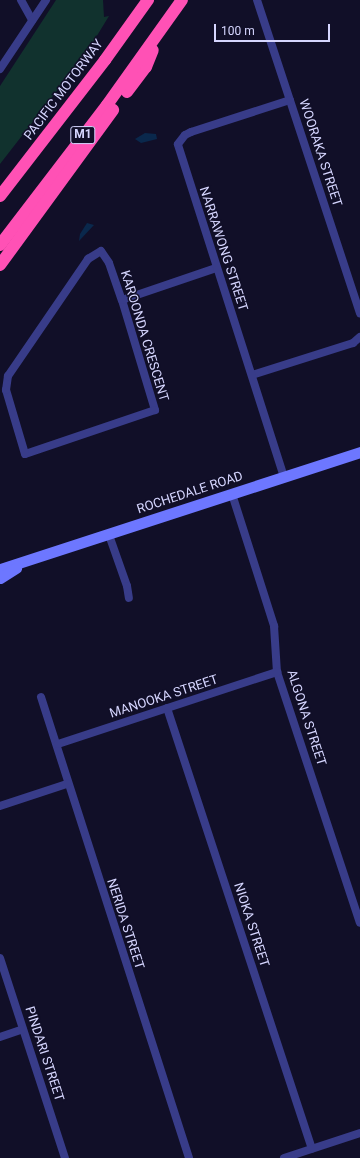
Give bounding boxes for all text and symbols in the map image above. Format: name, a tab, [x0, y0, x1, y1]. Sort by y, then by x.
scale bar	[216, 16, 332, 42]
text: 100 m	[221, 24, 255, 38]
street label: PACIFIC MOTORWAY	[21, 37, 107, 143]
street label: WOORAKA STREET	[295, 97, 345, 209]
road number: M1	[70, 125, 96, 145]
street label: NARRAWONG STREET	[196, 185, 250, 313]
street label: KAROONDA CRESCENT	[117, 269, 171, 403]
street label: ROCHEDALE ROAD	[135, 469, 245, 517]
street label: ALGONA STREET	[283, 668, 329, 768]
street label: MANOOKA STREET	[108, 672, 220, 722]
street label: NERIDA STREET	[103, 877, 147, 971]
street label: NIOKA STREET	[230, 881, 272, 969]
street label: PINDARI STREET	[21, 1005, 67, 1103]

